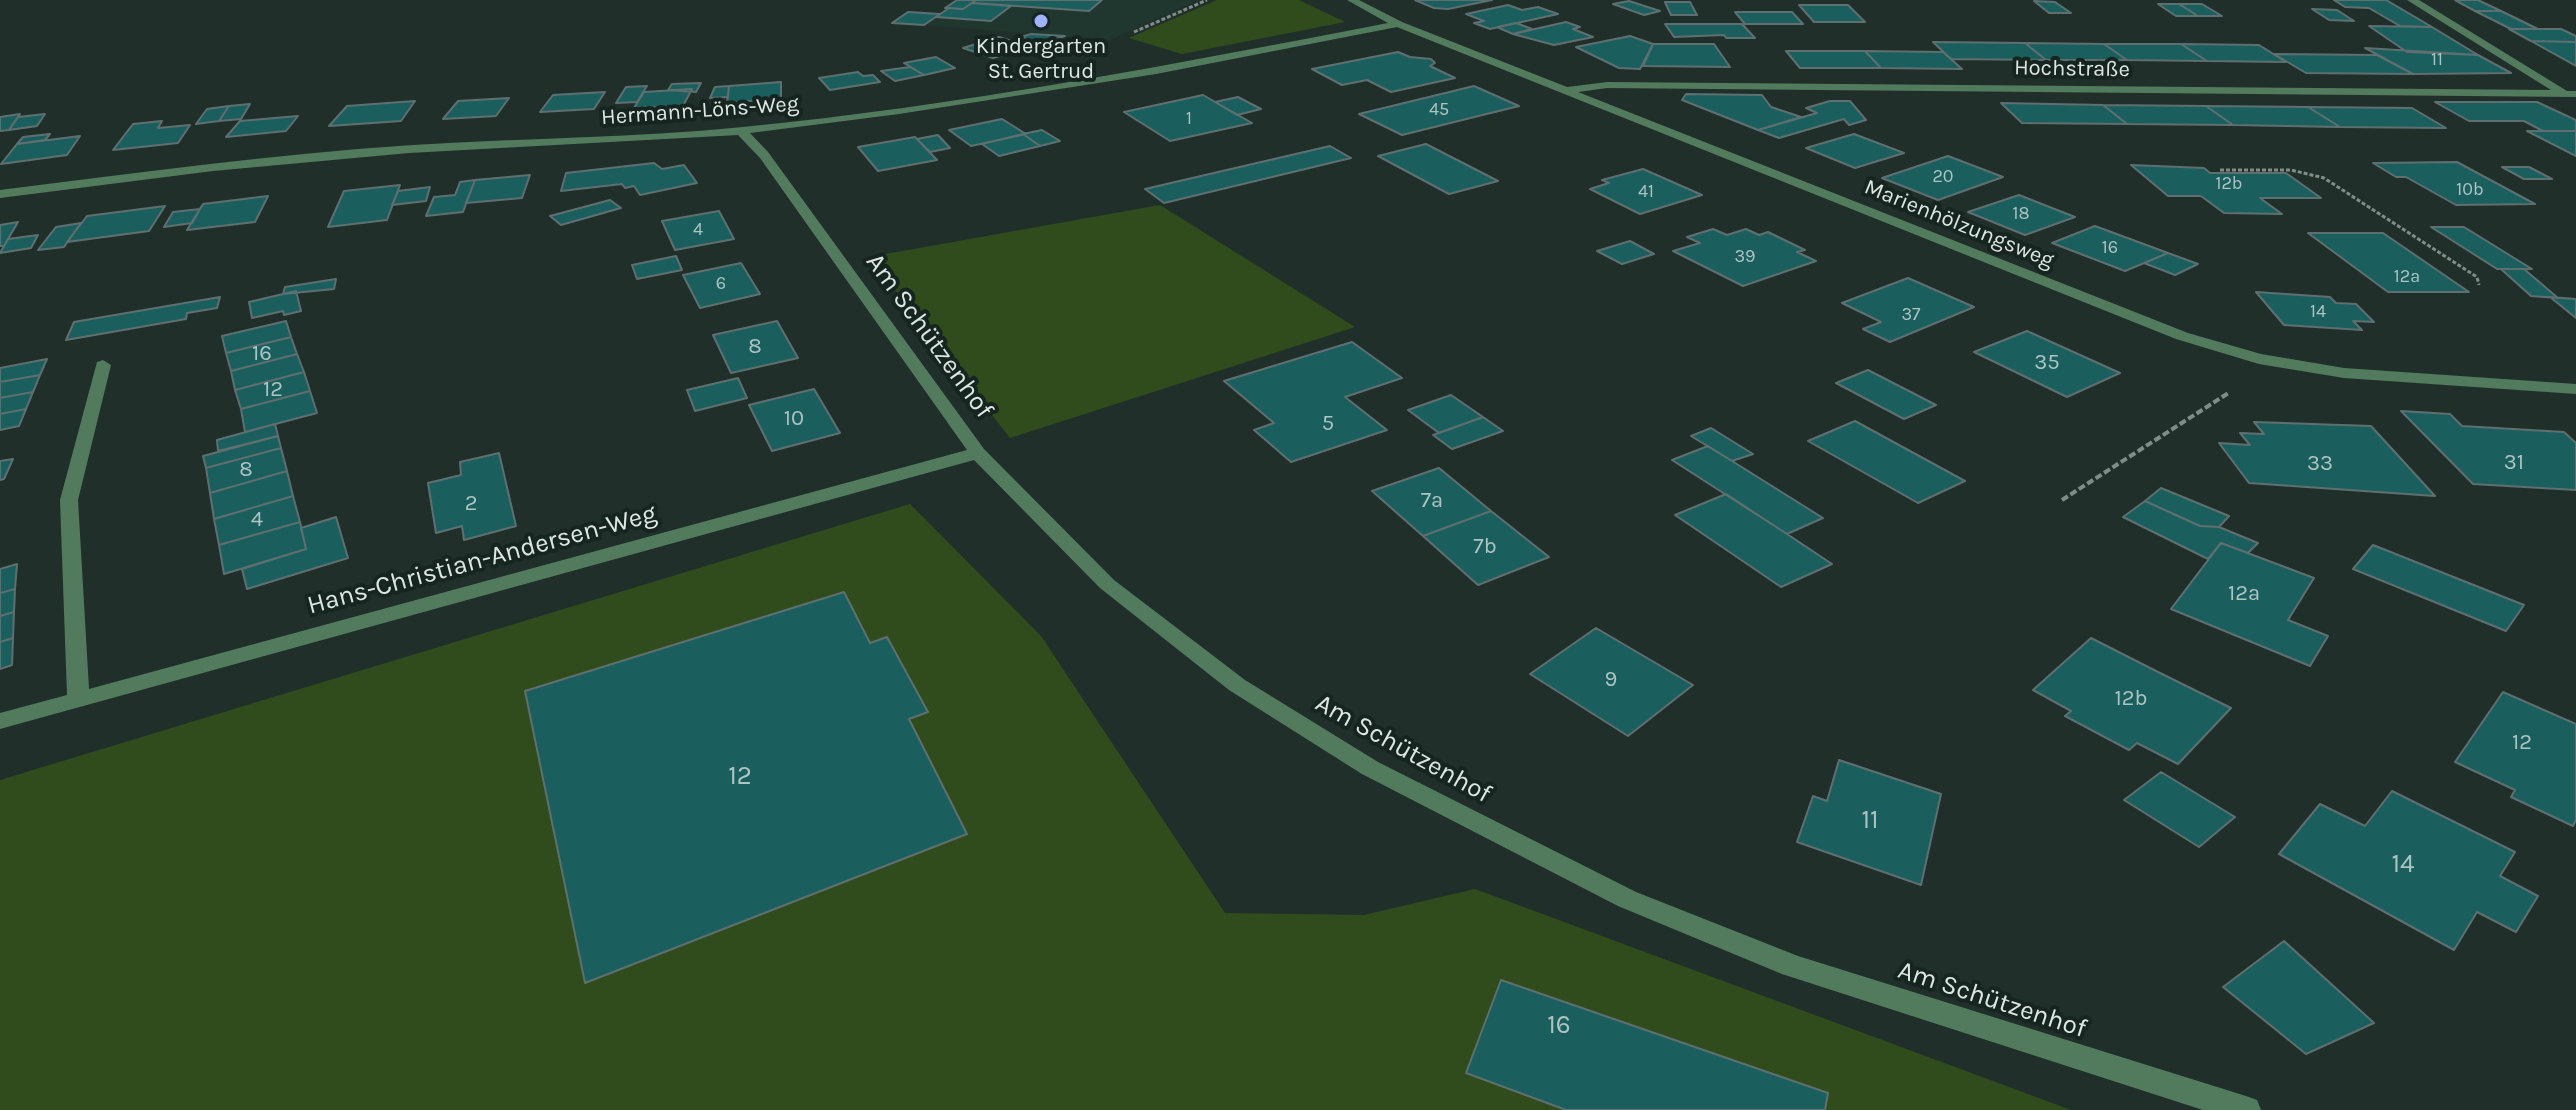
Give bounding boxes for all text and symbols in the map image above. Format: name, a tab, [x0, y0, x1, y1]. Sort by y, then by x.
marker: Kindergarten St. Gertrud	[1032, 12, 1050, 30]
place label: Kindergarten St. Gertrud	[976, 34, 1106, 86]
house number: 11	[2431, 49, 2443, 71]
street label: Hochstraße	[2014, 55, 2130, 83]
street label: Hermann-Löns-Weg	[600, 91, 800, 131]
house number: 45	[1429, 99, 1449, 121]
house number: 1	[1186, 108, 1192, 130]
house number: 20	[1932, 166, 1954, 188]
house number: 12b	[2215, 173, 2243, 195]
street label: Marienhölzungsweg	[1860, 174, 2058, 274]
house number: 10b	[2456, 179, 2484, 201]
house number: 41	[1638, 181, 1654, 203]
house number: 18	[2012, 203, 2030, 225]
house number: 4	[693, 219, 703, 241]
house number: 16	[2102, 237, 2118, 259]
house number: 39	[1734, 246, 1756, 268]
street label: Am Schützenhof	[859, 248, 999, 424]
house number: 12a	[2394, 266, 2420, 288]
house number: 6	[716, 273, 726, 295]
house number: 14	[2310, 301, 2326, 323]
house number: 37	[1901, 304, 1921, 326]
house number: 8	[748, 334, 762, 360]
house number: 16	[252, 341, 272, 367]
house number: 35	[2034, 350, 2060, 376]
house number: 12	[263, 377, 283, 403]
house number: 10	[784, 406, 804, 432]
house number: 5	[1322, 411, 1334, 437]
house number: 31	[2504, 450, 2524, 476]
house number: 33	[2307, 451, 2333, 477]
house number: 8	[239, 457, 253, 483]
house number: 7a	[1421, 488, 1443, 514]
house number: 2	[465, 491, 477, 517]
street label: Hans-Christian-Andersen-Weg	[304, 498, 660, 622]
house number: 4	[251, 507, 263, 533]
house number: 7b	[1473, 534, 1497, 560]
house number: 12a	[2228, 581, 2260, 607]
house number: 9	[1605, 667, 1617, 693]
house number: 12b	[2114, 686, 2148, 712]
street label: Am Schützenhof	[1310, 688, 1496, 810]
house number: 12	[2512, 730, 2532, 756]
house number: 12	[728, 761, 752, 793]
house number: 11	[1861, 805, 1879, 837]
house number: 14	[2391, 849, 2415, 881]
street label: Am Schützenhof	[1894, 955, 2090, 1045]
house number: 16	[1547, 1010, 1571, 1042]

